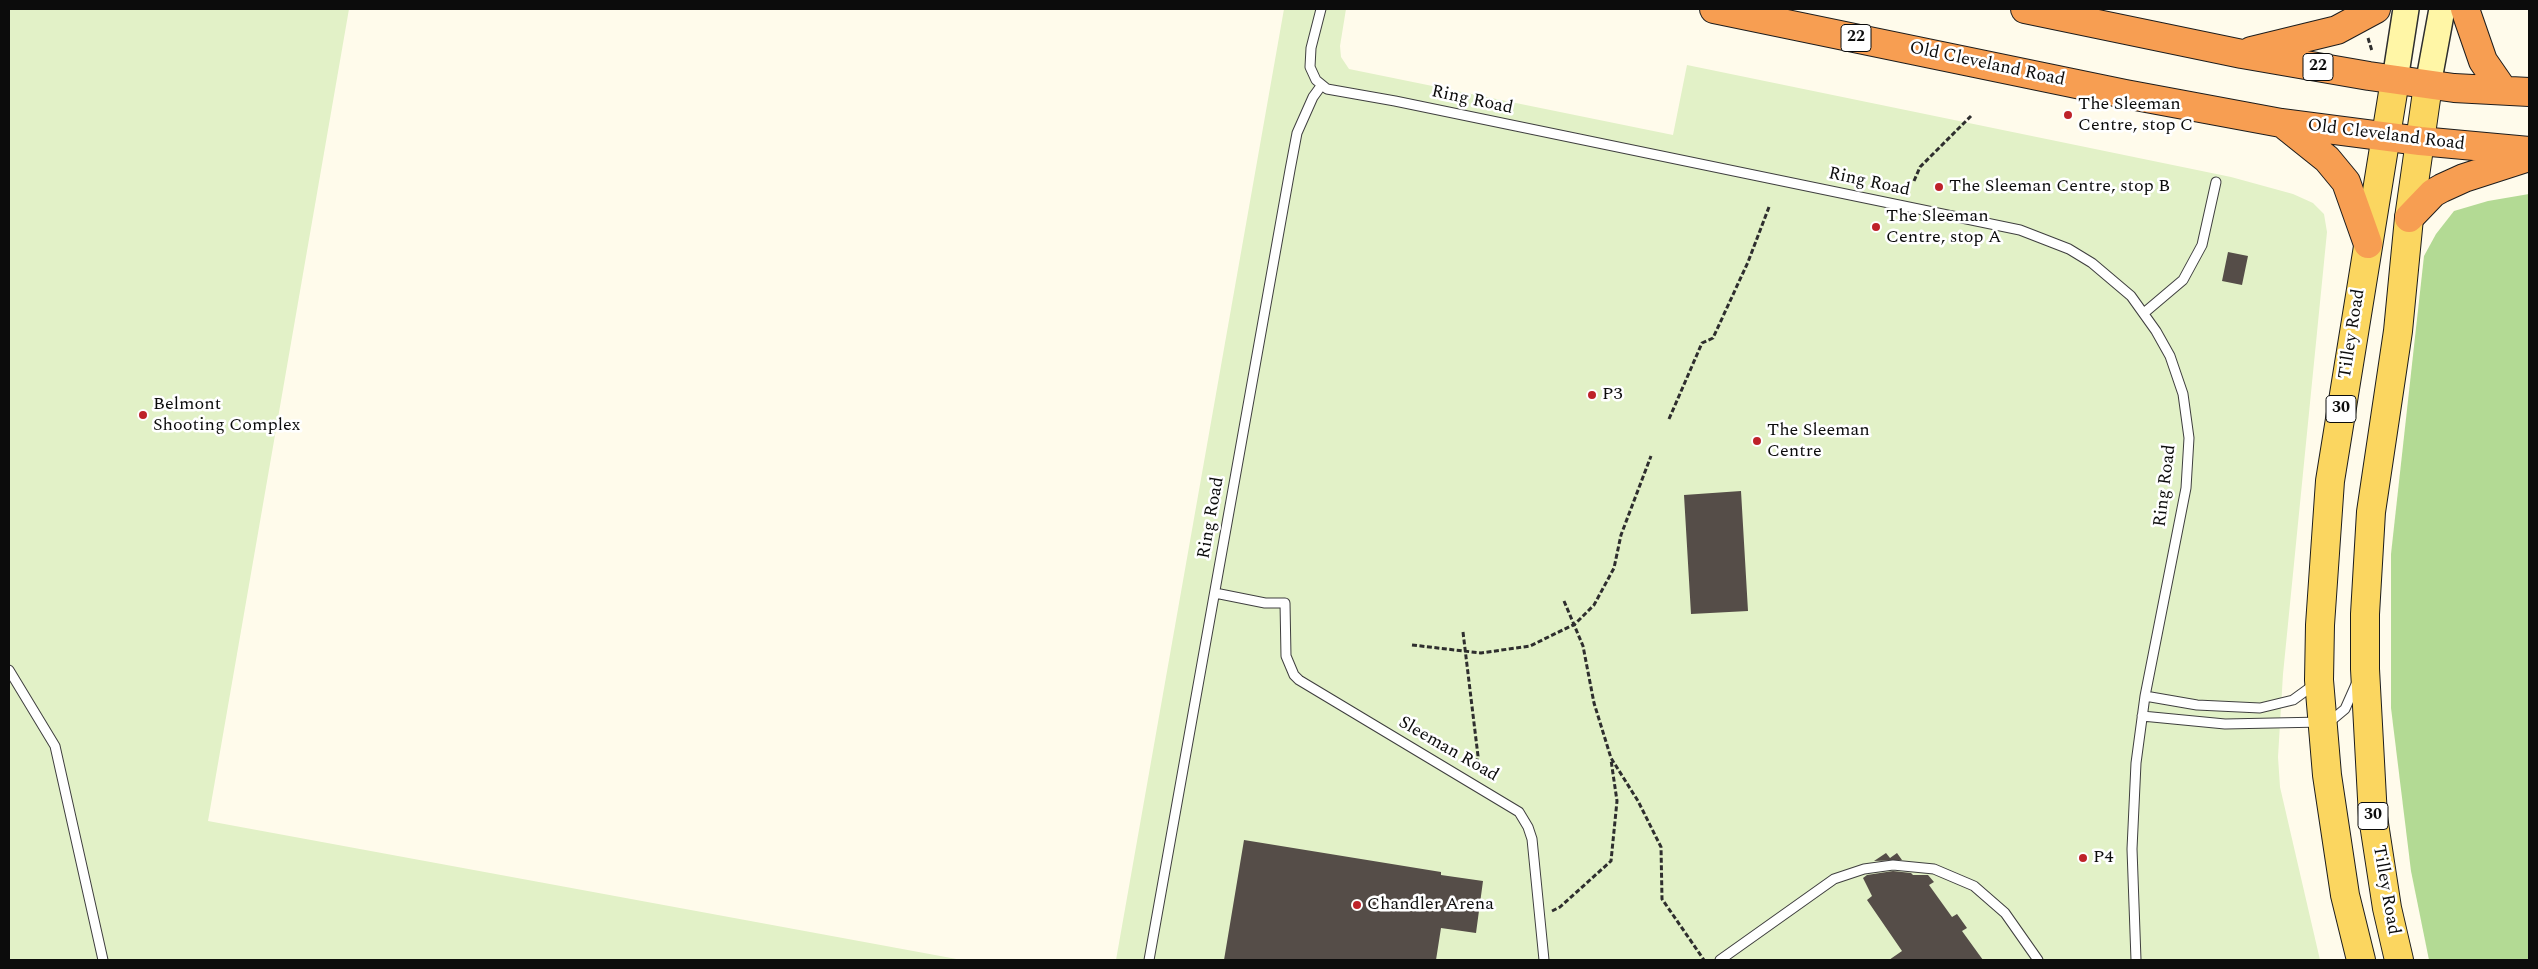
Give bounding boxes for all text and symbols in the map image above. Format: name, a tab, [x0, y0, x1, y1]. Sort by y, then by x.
road number: 22	[1841, 24, 1871, 52]
street label: Old Cleveland Road	[1907, 38, 2067, 92]
road number: 22	[2303, 54, 2333, 80]
street label: Ring Road	[1429, 82, 1515, 120]
place label: The Sleeman Centre, stop C	[2078, 94, 2193, 136]
marker: The Sleeman Centre, stop C	[2062, 109, 2074, 121]
street label: Old Cleveland Road	[2306, 116, 2466, 156]
street label: Ring Road	[1826, 164, 1912, 202]
place label: The Sleeman Centre, stop B	[1949, 176, 2170, 198]
marker: The Sleeman Centre, stop B	[1933, 181, 1945, 193]
place label: The Sleeman Centre, stop A	[1886, 206, 2002, 248]
marker: The Sleeman Centre, stop A	[1870, 221, 1882, 233]
street label: Tilley Road	[2335, 287, 2371, 381]
place label: P3	[1602, 384, 1622, 406]
marker: P3	[1586, 389, 1598, 401]
place label: Belmont Shooting Complex	[153, 394, 301, 436]
road number: 30	[2326, 396, 2356, 422]
marker: Belmont Shooting Complex	[137, 409, 149, 421]
place label: The Sleeman Centre	[1767, 420, 1870, 462]
marker: The Sleeman Centre	[1751, 435, 1763, 447]
street label: Ring Road	[2150, 444, 2182, 528]
street label: Ring Road	[1194, 475, 1230, 561]
street label: Sleeman Road	[1394, 713, 1502, 787]
road number: 30	[2358, 802, 2388, 829]
street label: Tilley Road	[2366, 843, 2404, 937]
place label: P4	[2093, 847, 2113, 869]
marker: P4	[2077, 852, 2089, 864]
place label: Chandler Arena	[1367, 894, 1494, 916]
marker: Chandler Arena	[1351, 899, 1363, 911]

